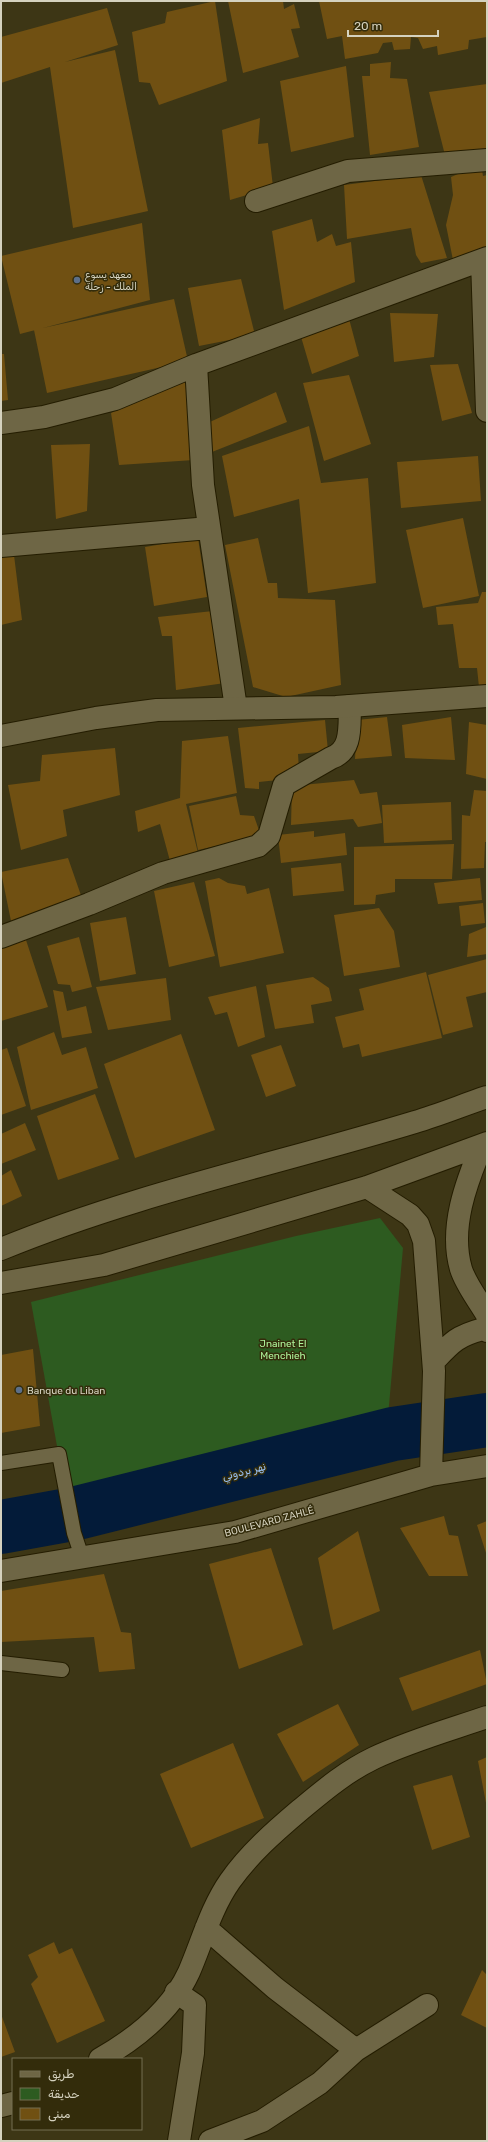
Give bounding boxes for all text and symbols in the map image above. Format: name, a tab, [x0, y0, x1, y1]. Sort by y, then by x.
scale bar	[348, 12, 438, 38]
text: 20 m	[354, 19, 382, 33]
place label: معهد يسوع الملك - زحلة	[85, 269, 137, 293]
marker: معهد يسوع الملك - زحلة	[72, 275, 82, 285]
park label: Jnainet El Menchieh	[260, 1338, 306, 1362]
marker: Banque du Liban	[14, 1385, 24, 1395]
place label: Banque du Liban	[27, 1385, 105, 1397]
water label: نهر بردوني	[221, 1460, 268, 1485]
street label: BOULEVARD ZAHLÉ	[223, 1504, 315, 1540]
legend	[12, 2058, 142, 2130]
text: طريق	[48, 2067, 74, 2082]
text: حديقة	[48, 2087, 80, 2101]
text: مبنى	[48, 2107, 71, 2122]

